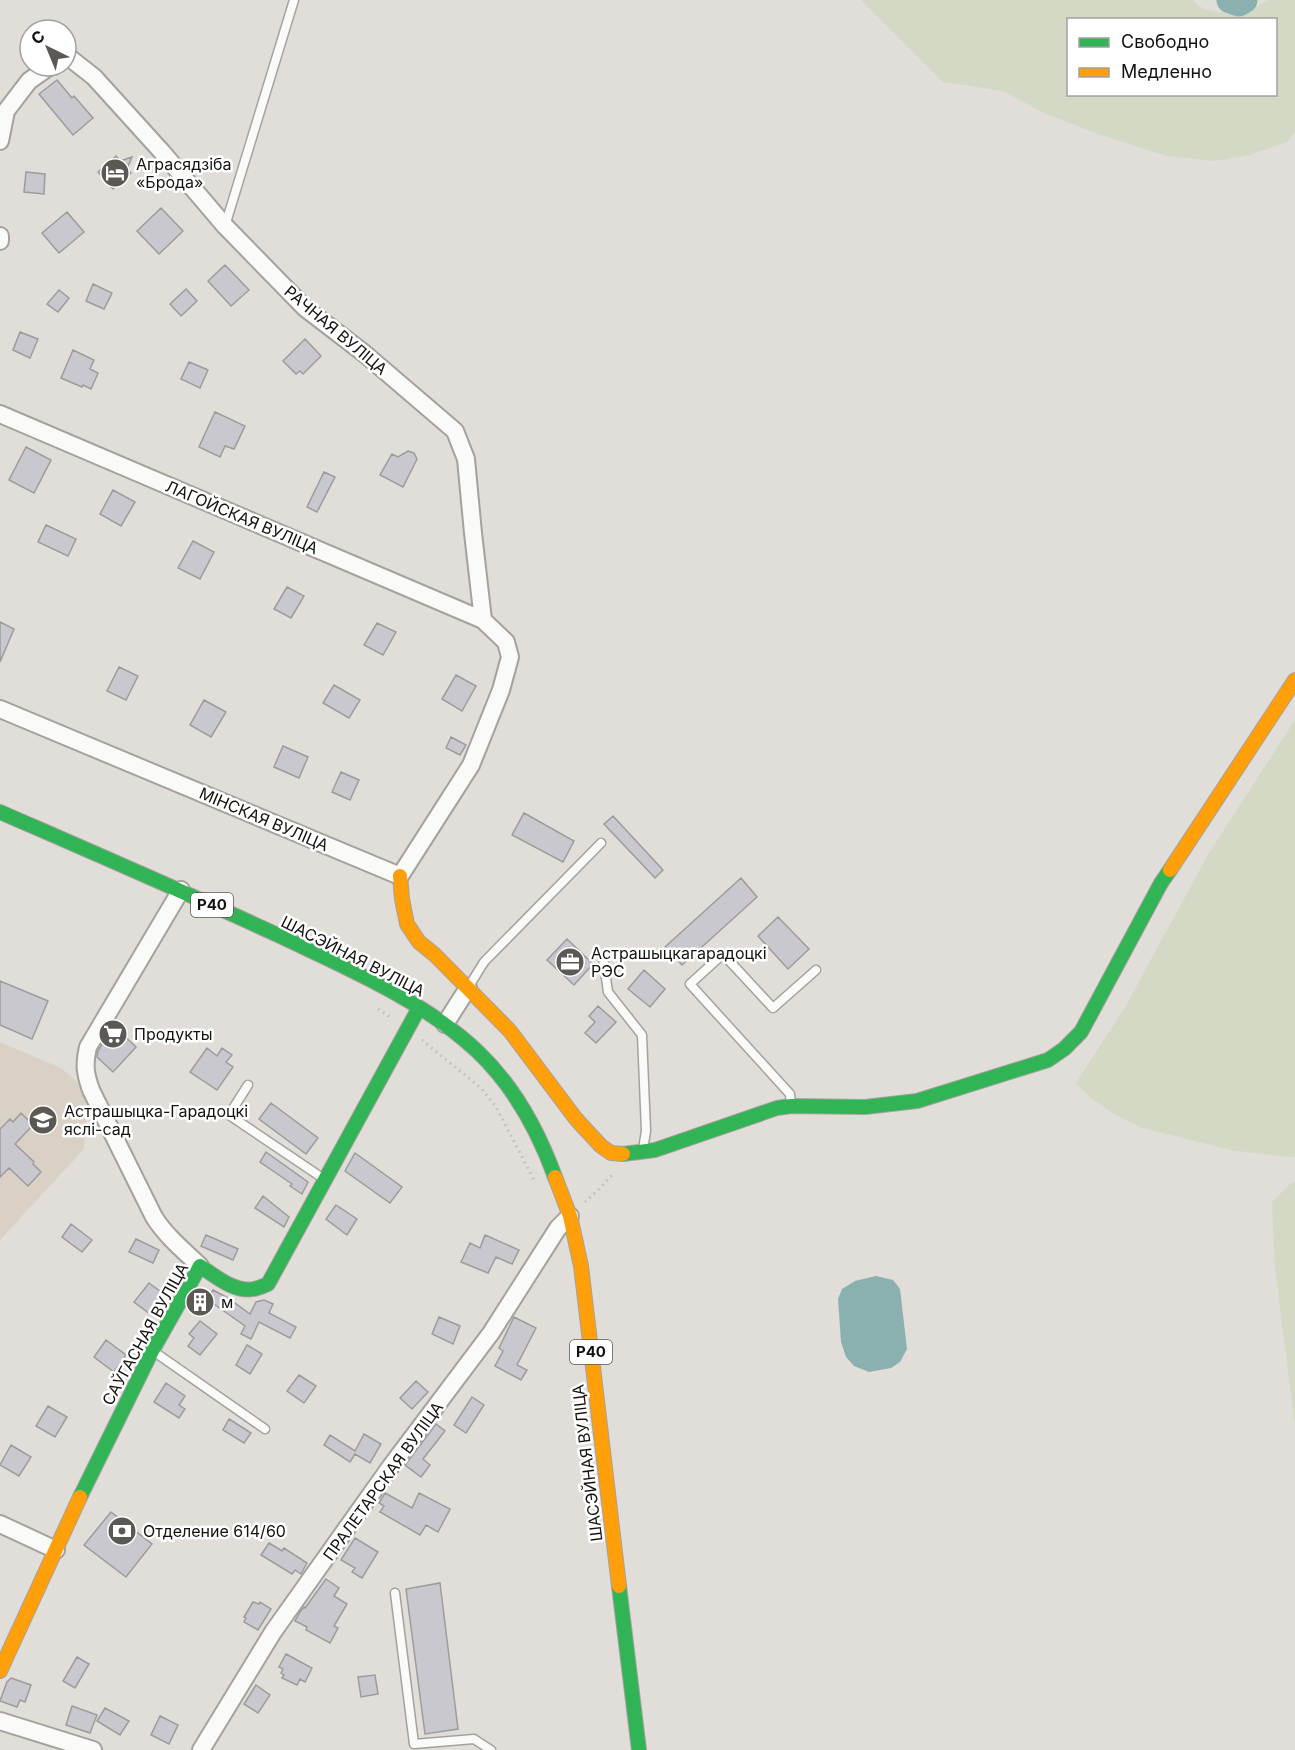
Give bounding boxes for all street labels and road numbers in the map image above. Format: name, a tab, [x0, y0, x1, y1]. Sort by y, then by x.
street label: РАЧНАЯ ВУЛІЦА	[280, 281, 392, 379]
street label: ЛАГОЙСКАЯ ВУЛІЦА	[163, 476, 321, 558]
street label: МІНСКАЯ ВУЛІЦА	[196, 783, 332, 855]
road number: Р40	[191, 893, 233, 917]
street label: ШАСЭЙНАЯ ВУЛІЦА	[278, 911, 428, 1001]
street label: САЎГАСНАЯ ВУЛІЦА	[98, 1259, 192, 1409]
road number: Р40	[570, 1340, 612, 1364]
street label: ШАСЭЙНАЯ ВУЛІЦА	[567, 1383, 607, 1543]
street label: ПРАЛЕТАРСКАЯ ВУЛІЦА	[319, 1398, 447, 1564]

